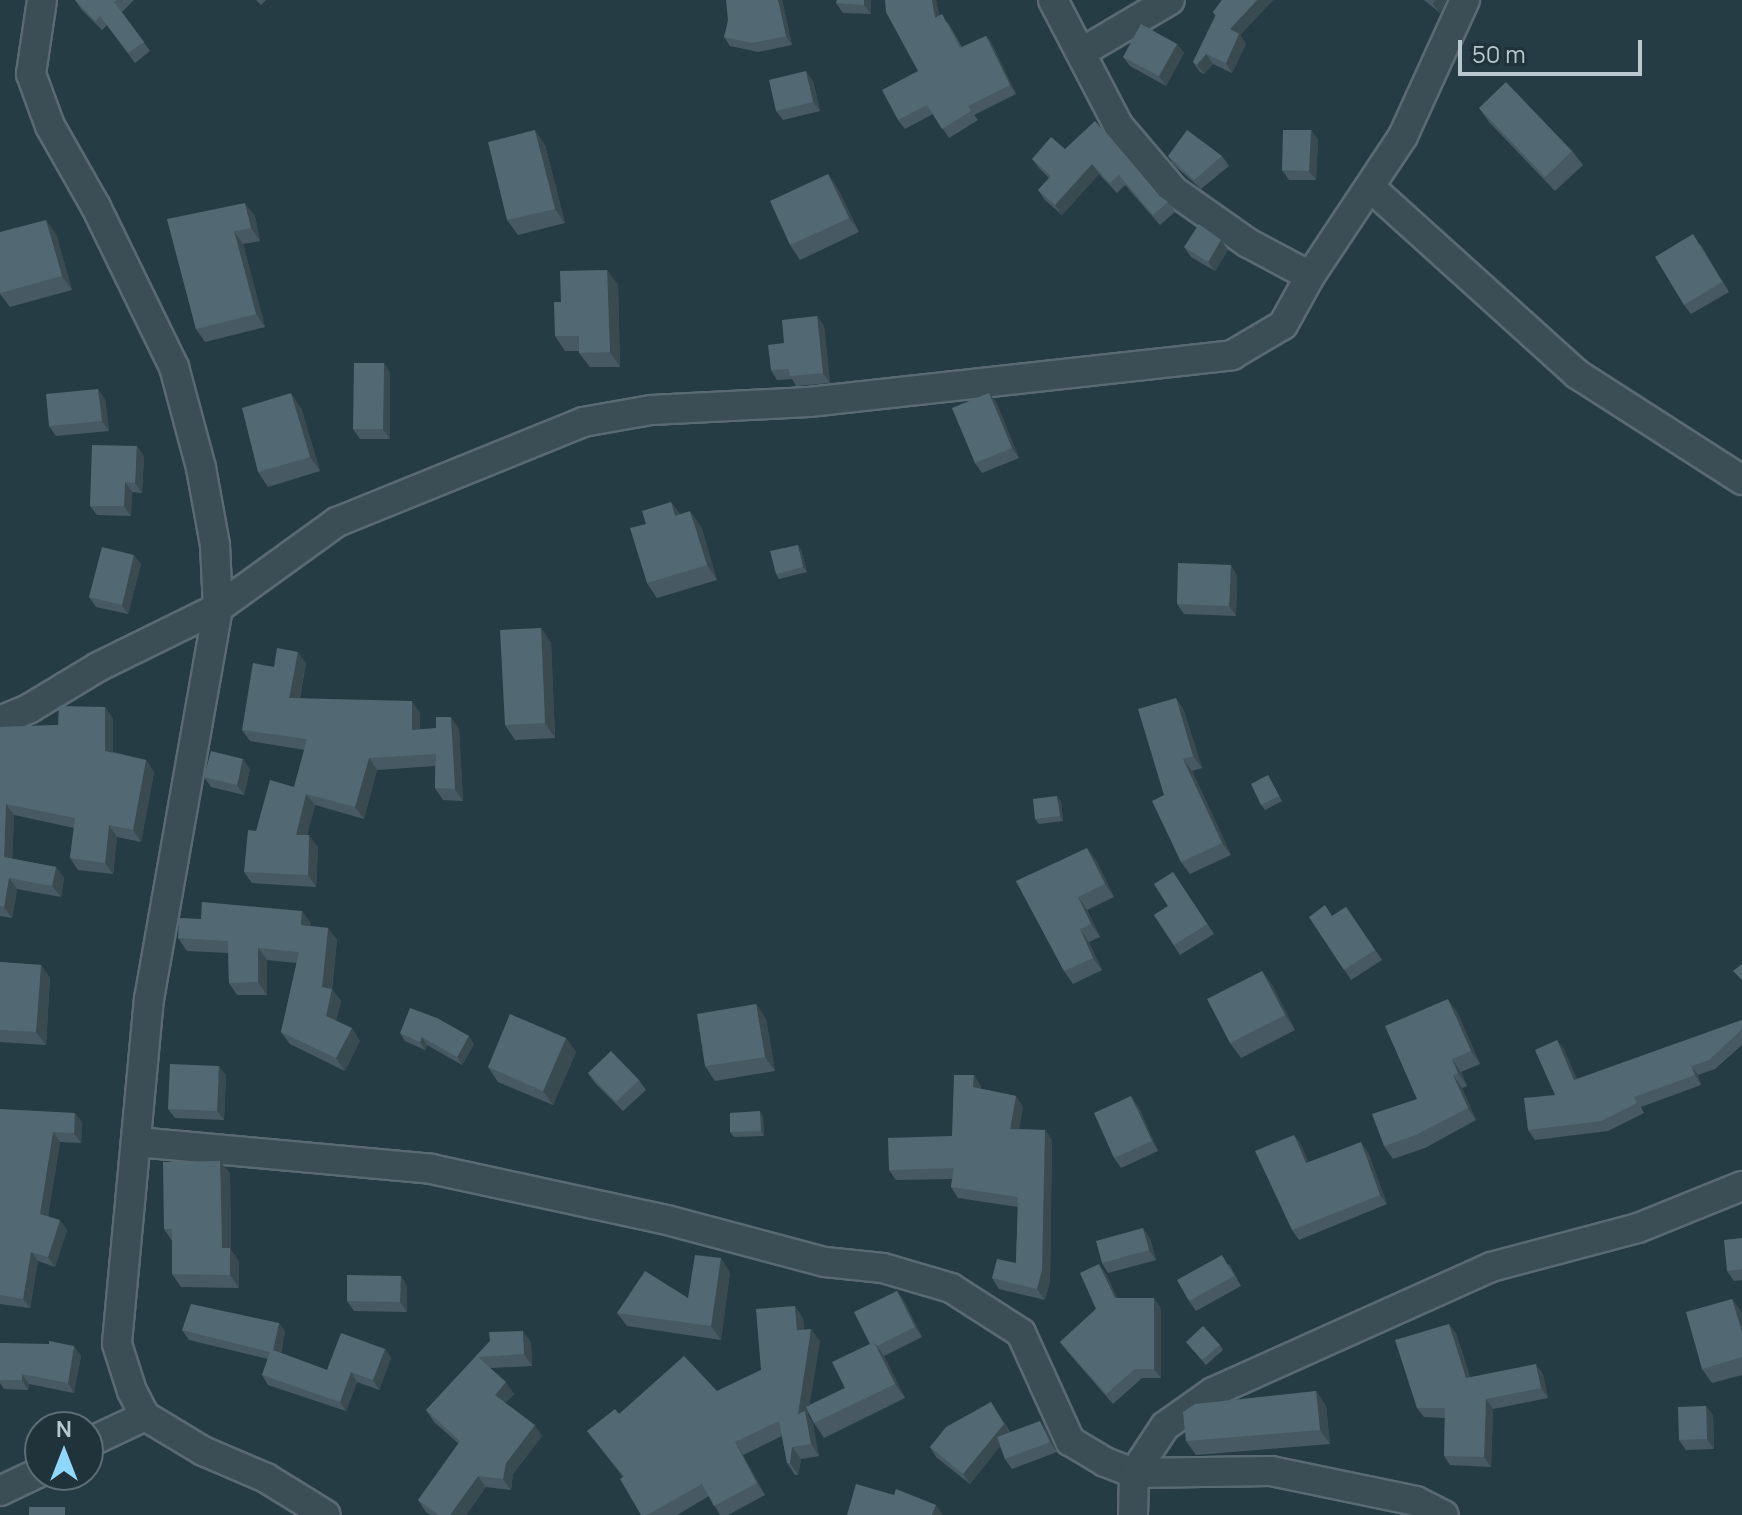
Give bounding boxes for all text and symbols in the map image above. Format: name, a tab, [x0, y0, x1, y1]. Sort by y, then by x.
scale bar	[1462, 24, 1646, 74]
text: 50 m	[1472, 37, 1526, 70]
north arrow	[24, 1411, 104, 1491]
text: N	[56, 1414, 72, 1444]

